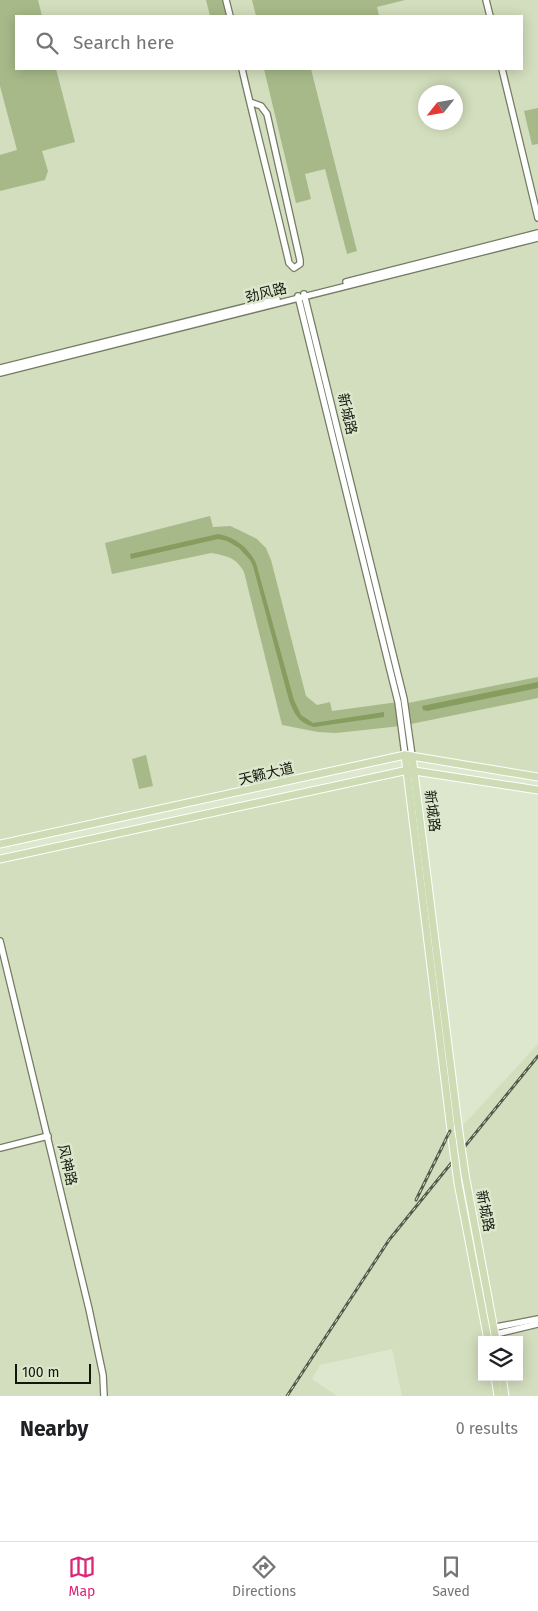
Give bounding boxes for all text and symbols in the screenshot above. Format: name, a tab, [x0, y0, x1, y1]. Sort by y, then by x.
search box	[15, 15, 523, 70]
icon: search	[33, 29, 61, 57]
text: Search here	[73, 31, 174, 54]
north arrow	[418, 85, 463, 130]
street label: 劲风路	[244, 280, 288, 306]
street label: 新城路	[334, 392, 360, 436]
street label: 天籁大道	[237, 759, 295, 789]
street label: 新城路	[421, 789, 443, 833]
street label: 风神路	[54, 1143, 80, 1187]
street label: 新城路	[473, 1189, 497, 1233]
map controls	[478, 1336, 523, 1381]
button: layers	[478, 1336, 523, 1381]
scale bar	[15, 1361, 91, 1384]
text: 100 m	[22, 1364, 59, 1381]
text: Nearby	[20, 1416, 88, 1442]
text: 0 results	[456, 1419, 518, 1438]
tab: Map	[68, 1553, 96, 1600]
tab: Directions	[232, 1553, 296, 1600]
tab: Saved	[432, 1553, 470, 1600]

